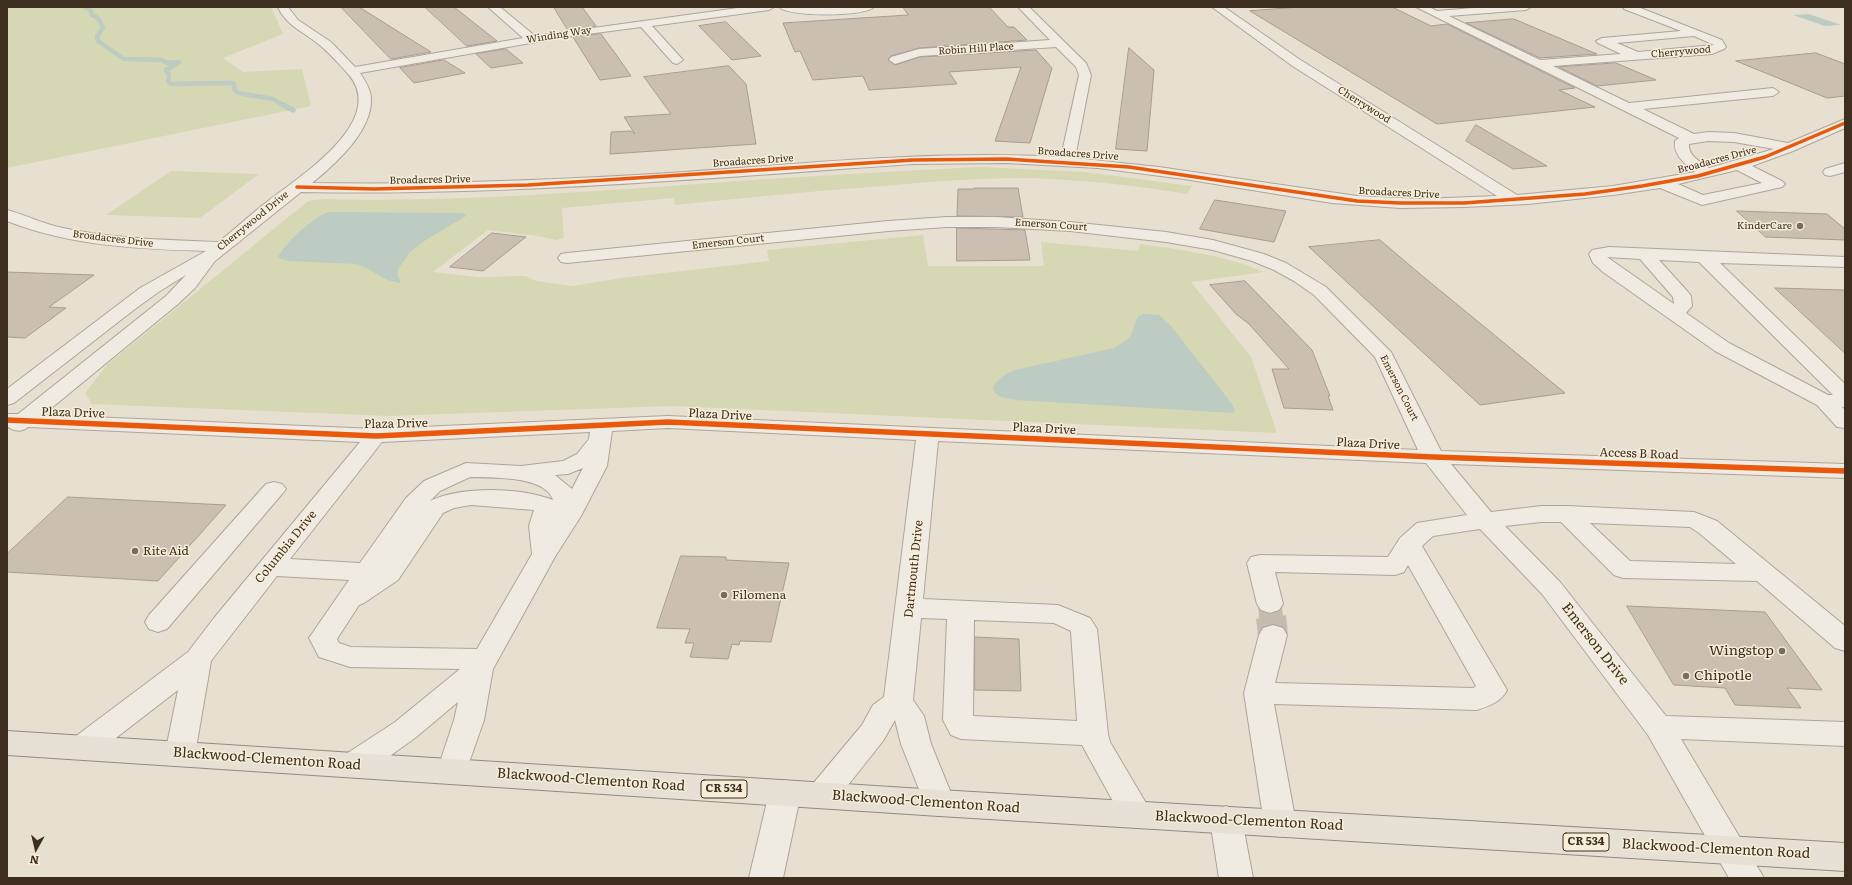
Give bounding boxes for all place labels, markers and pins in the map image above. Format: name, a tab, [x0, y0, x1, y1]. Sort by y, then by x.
place label: KinderCare	[1737, 220, 1792, 232]
marker: KinderCare	[1795, 221, 1805, 231]
place label: Rite Aid	[143, 544, 189, 558]
marker: Rite Aid	[130, 546, 140, 556]
place label: Filomena	[732, 588, 786, 602]
marker: Filomena	[719, 590, 729, 600]
place label: Wingstop	[1709, 643, 1774, 659]
marker: Wingstop	[1777, 646, 1787, 656]
place label: Chipotle	[1694, 668, 1752, 684]
marker: Chipotle	[1681, 671, 1691, 681]

